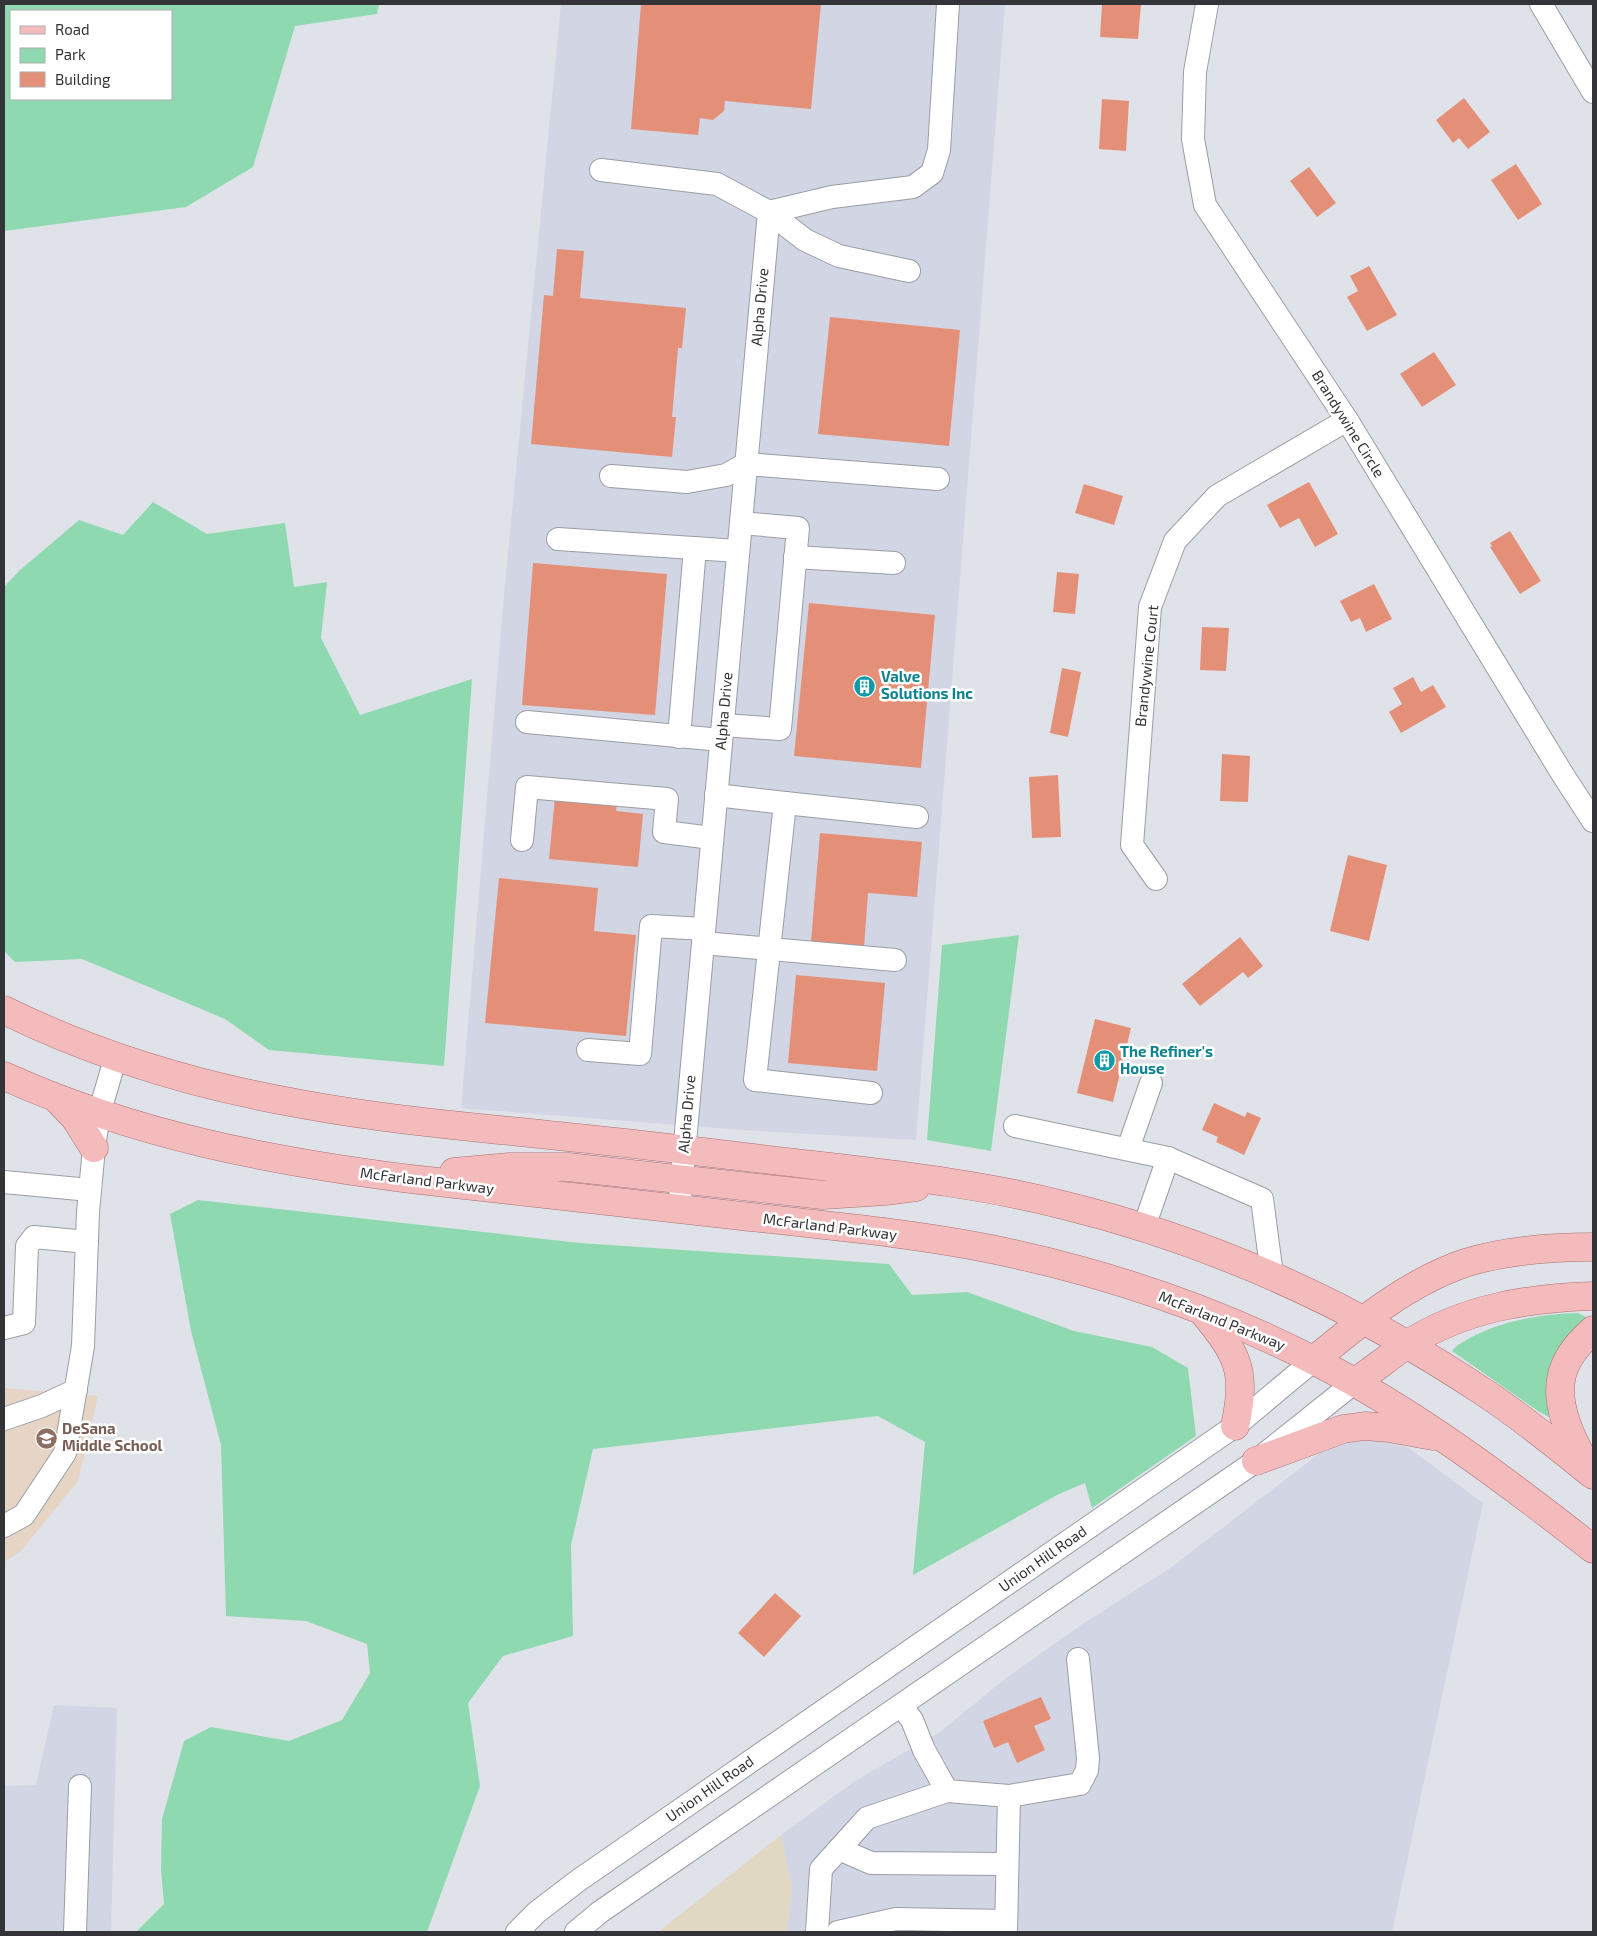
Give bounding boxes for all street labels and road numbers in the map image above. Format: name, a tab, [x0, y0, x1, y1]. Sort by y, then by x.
street label: Alpha Drive	[747, 267, 771, 347]
street label: Brandywine Circle	[1309, 367, 1389, 480]
street label: Brandywine Court	[1131, 604, 1161, 728]
street label: Alpha Drive	[711, 671, 735, 751]
street label: Alpha Drive	[674, 1074, 698, 1154]
street label: McFarland Parkway	[359, 1163, 495, 1197]
street label: McFarland Parkway	[762, 1209, 898, 1243]
street label: McFarland Parkway	[1156, 1286, 1288, 1354]
street label: Union Hill Road	[995, 1521, 1090, 1595]
street label: Union Hill Road	[662, 1751, 757, 1825]

